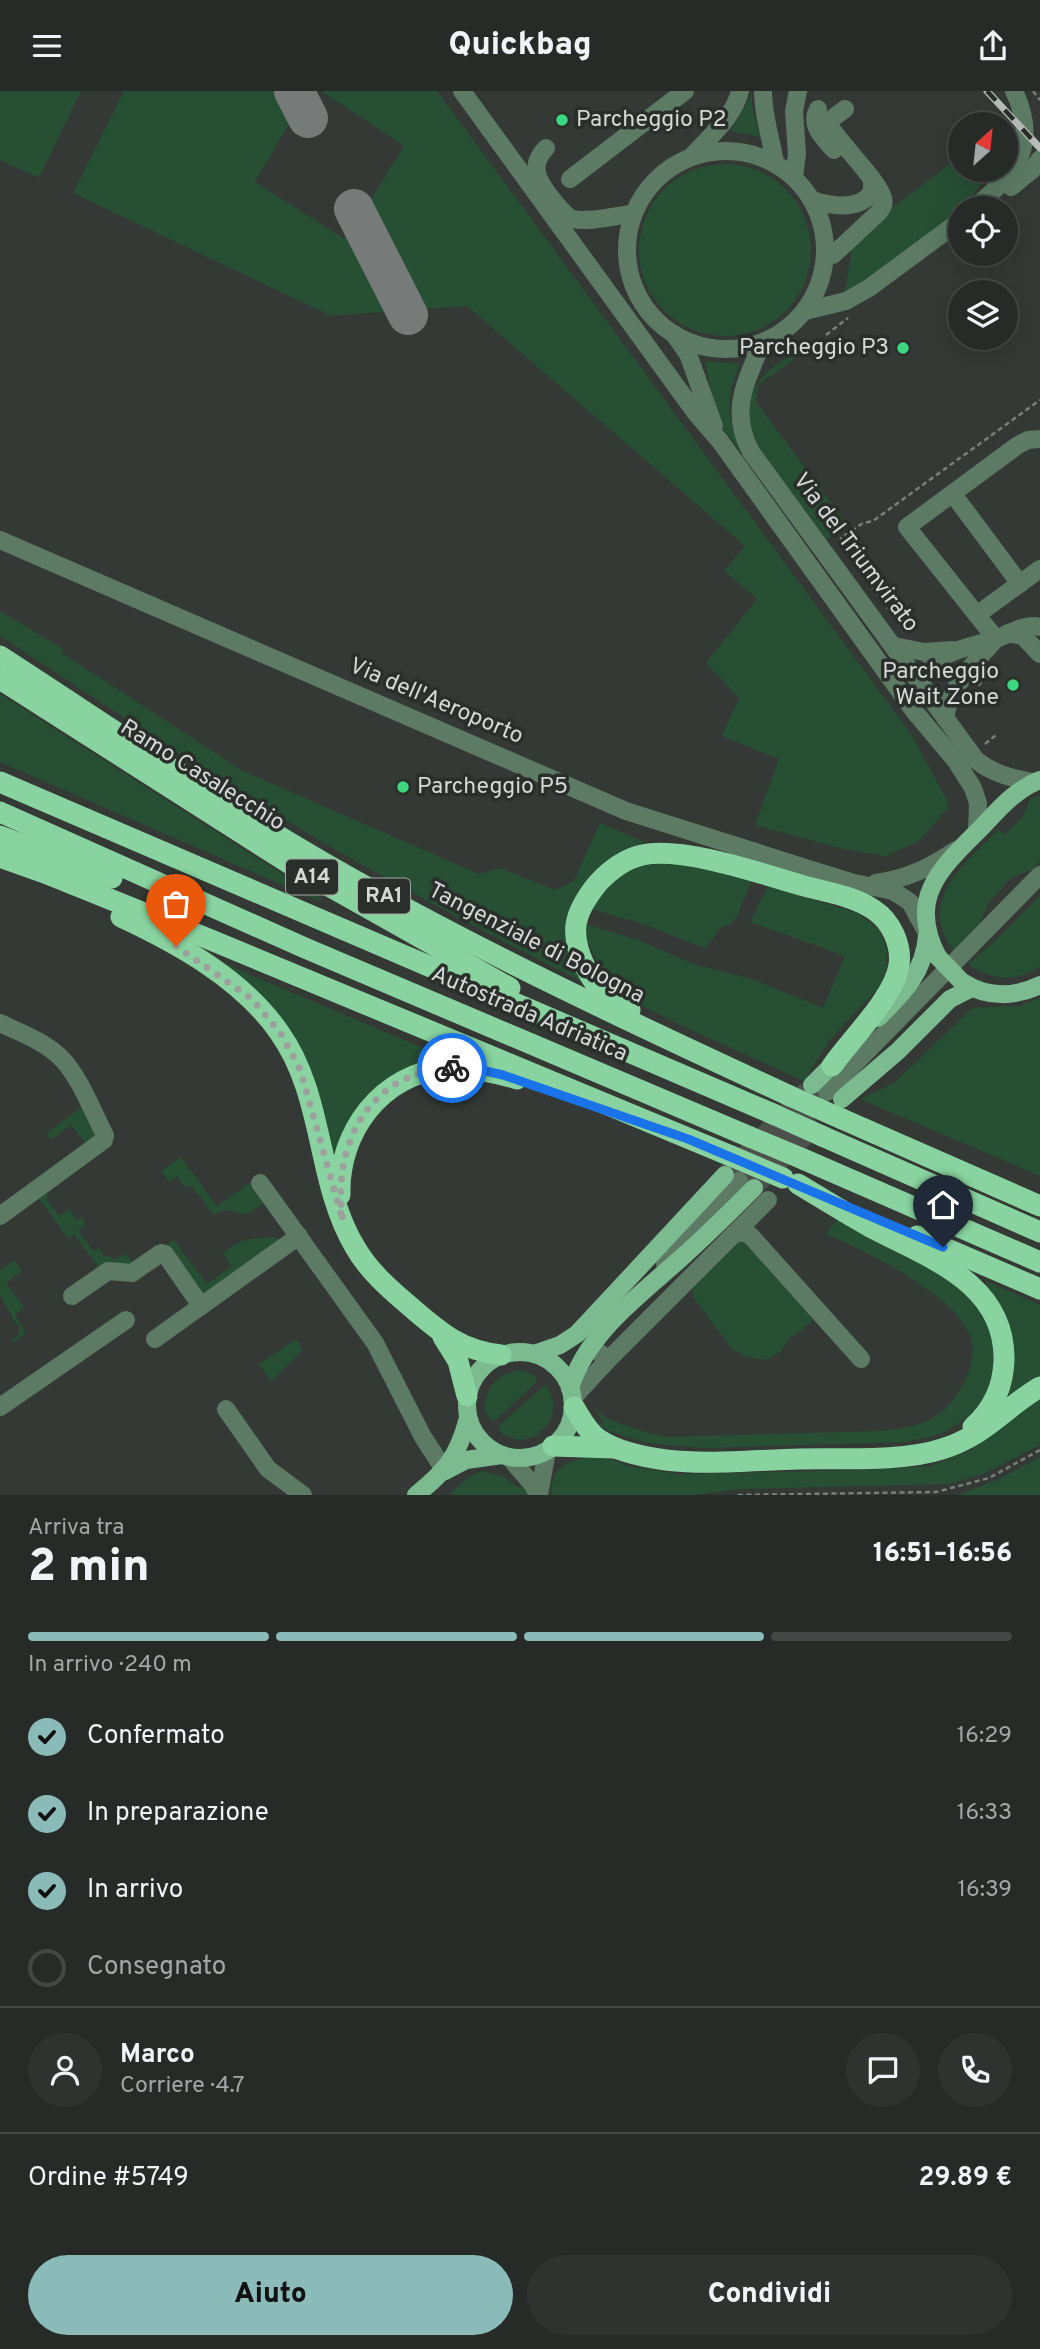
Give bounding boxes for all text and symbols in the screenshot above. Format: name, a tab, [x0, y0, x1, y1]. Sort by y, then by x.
text: Quickbag	[448, 26, 592, 66]
icon: menu	[28, 27, 66, 65]
icon: share	[974, 27, 1012, 65]
place label: Parcheggio P2	[576, 106, 727, 135]
marker: Parcheggio P2	[554, 112, 570, 128]
north arrow	[948, 112, 1018, 182]
map controls	[948, 112, 1018, 350]
button: locate	[948, 196, 1018, 266]
button: layers	[948, 280, 1018, 350]
place label: Parcheggio P3	[739, 334, 889, 363]
marker: Parcheggio P3	[895, 340, 911, 356]
street label: Via del Triumvirato	[786, 468, 924, 638]
street label: Via dell'Aeroporto	[345, 652, 527, 752]
place label: Parcheggio Wait Zone	[882, 658, 999, 713]
marker: Parcheggio Wait Zone	[1005, 677, 1021, 693]
street label: Ramo Casalecchio	[114, 714, 290, 838]
place label: Parcheggio P5	[417, 773, 568, 802]
marker: Parcheggio P5	[395, 779, 411, 795]
road number: A14	[286, 859, 338, 895]
pin	[146, 874, 206, 946]
street label: Tangenziale di Bologna	[423, 877, 649, 1011]
road number: RA1	[358, 879, 410, 913]
icon: bag	[157, 885, 195, 923]
street label: Autostrada Adriatica	[426, 961, 632, 1069]
courier	[417, 1033, 487, 1103]
icon: bike	[433, 1049, 471, 1087]
pin	[913, 1175, 973, 1247]
icon: home	[924, 1186, 962, 1224]
text: Arriva tra	[28, 1514, 124, 1543]
text: 16:51–16:56	[873, 1538, 1012, 1571]
text: 2 min	[28, 1539, 150, 1598]
text: In arrivo · 240 m	[28, 1651, 192, 1680]
icon: check	[28, 1718, 66, 1756]
text: Confermato	[87, 1720, 225, 1753]
text: 16:29	[957, 1722, 1012, 1751]
icon: check	[28, 1795, 66, 1833]
text: In preparazione	[87, 1797, 269, 1830]
text: 16:33	[957, 1799, 1012, 1828]
icon: check	[28, 1872, 66, 1910]
text: In arrivo	[87, 1874, 183, 1907]
text: 16:39	[957, 1876, 1012, 1905]
text: Consegnato	[87, 1951, 226, 1984]
button: person	[28, 2033, 102, 2107]
button: chat	[846, 2033, 920, 2107]
button: phone	[938, 2033, 1012, 2107]
text: Marco	[120, 2039, 195, 2072]
text: Corriere · 4.7	[120, 2072, 245, 2101]
text: Ordine #5749	[28, 2162, 189, 2195]
text: 29.89 €	[918, 2162, 1012, 2195]
button: Aiuto	[28, 2255, 513, 2335]
button: Condividi	[527, 2255, 1012, 2335]

